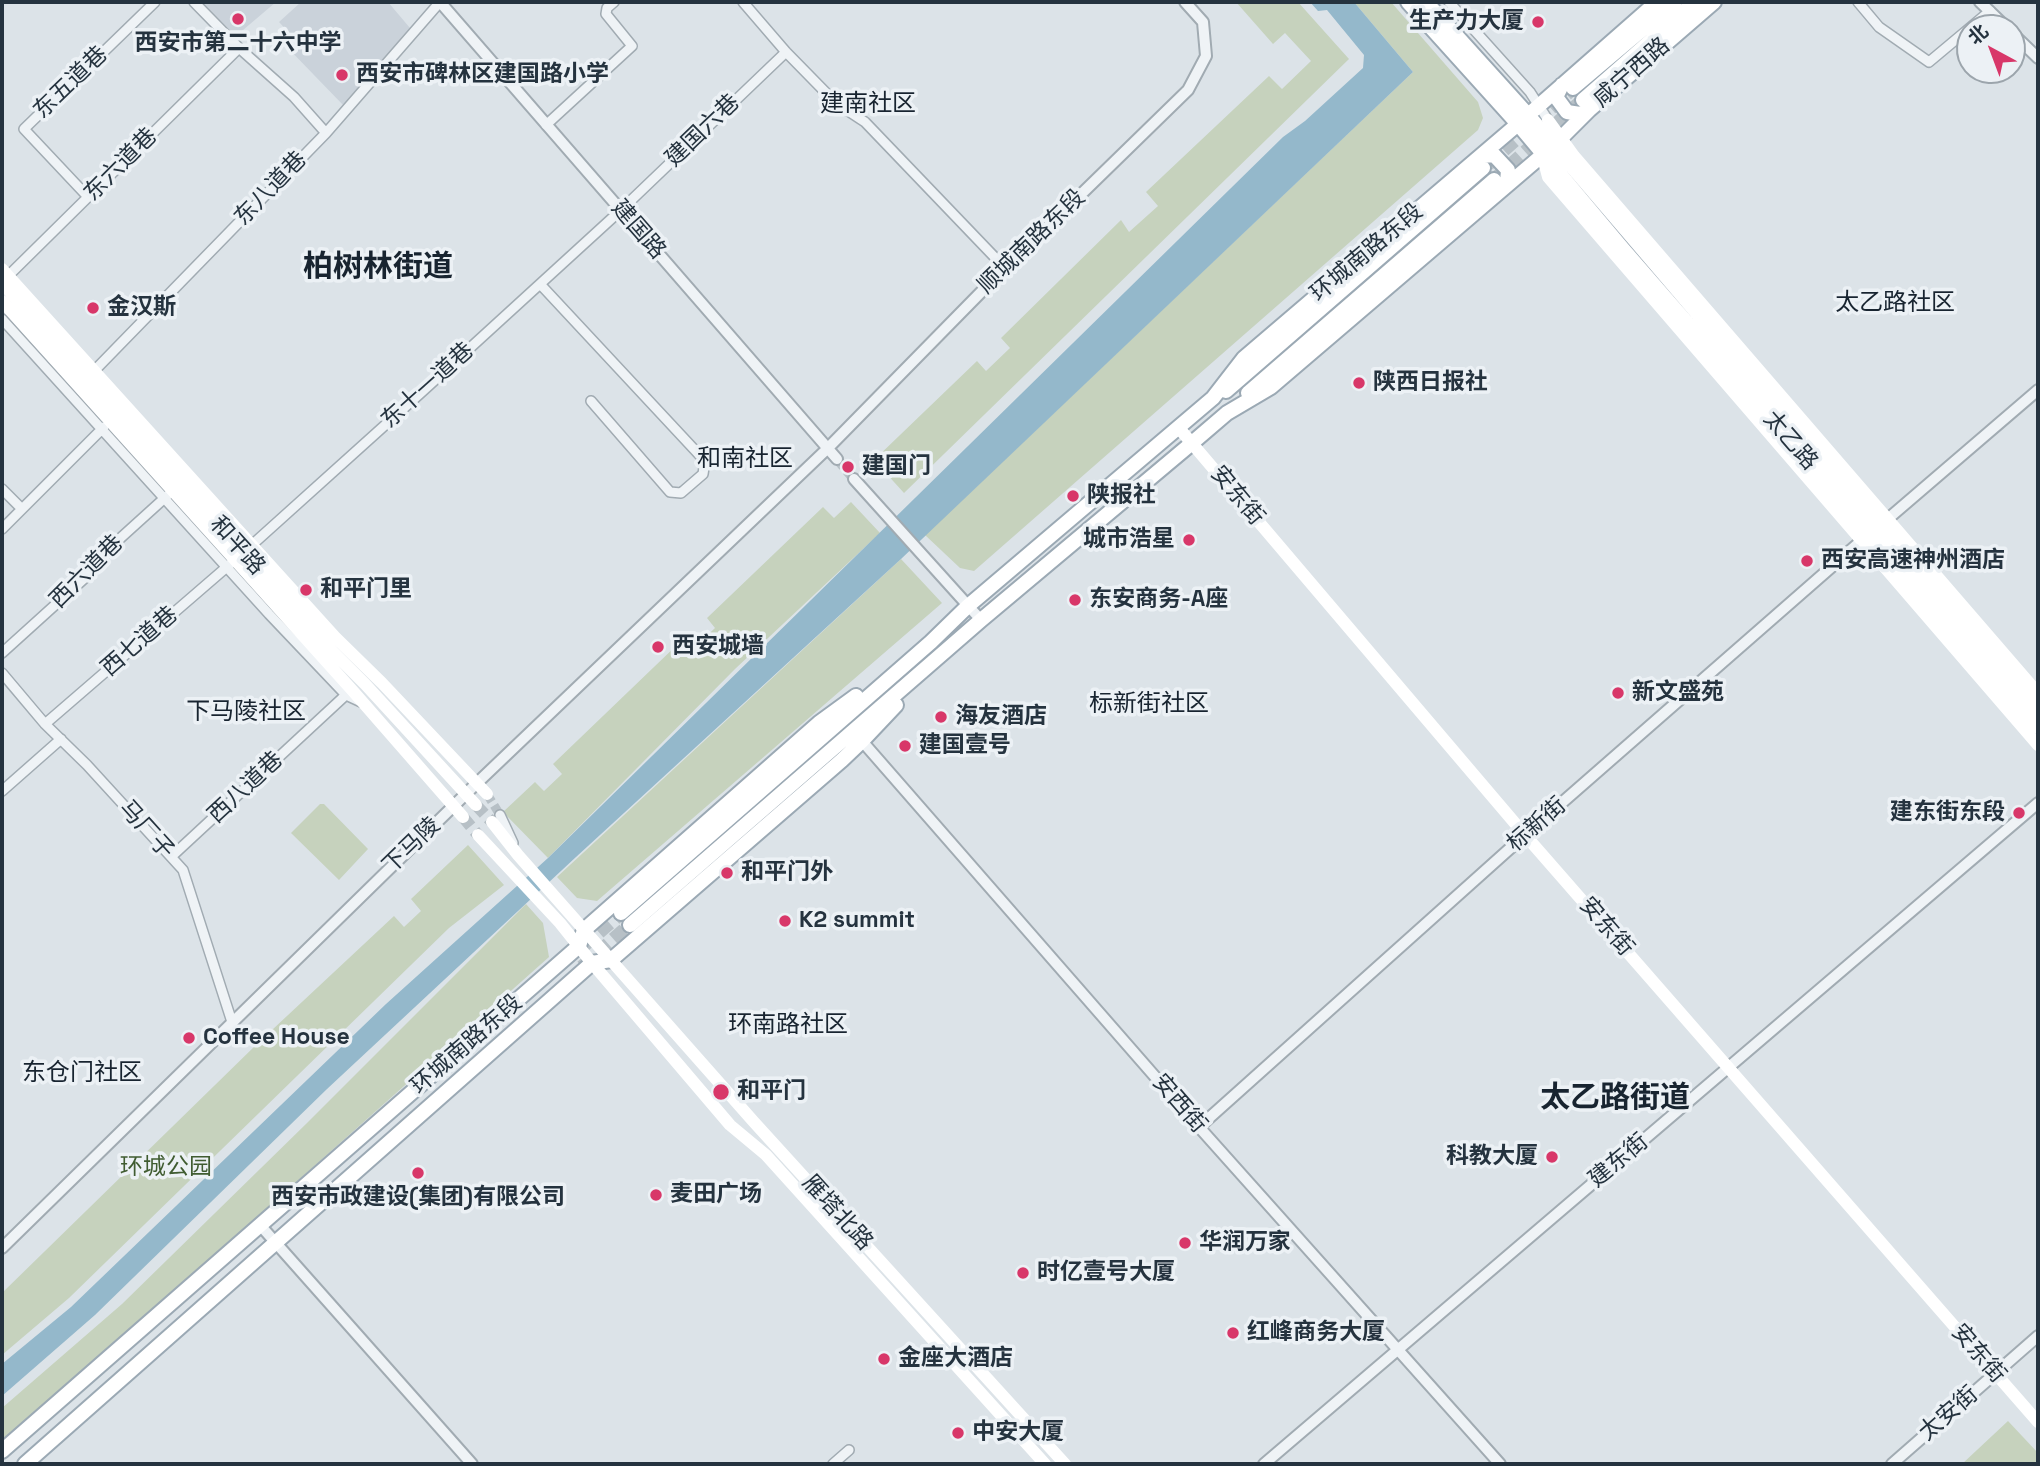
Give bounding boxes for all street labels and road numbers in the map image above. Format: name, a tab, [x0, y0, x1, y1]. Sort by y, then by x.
street label: 咸宁西路	[1588, 32, 1676, 114]
street label: 东五道巷	[28, 41, 114, 125]
street label: 建国六巷	[660, 89, 746, 173]
street label: 东六道巷	[79, 123, 163, 207]
street label: 东八道巷	[229, 146, 313, 232]
street label: 顺城南路东段	[973, 184, 1091, 300]
street label: 建国路	[605, 195, 671, 265]
street label: 环城南路东段	[1305, 198, 1429, 308]
street label: 东十一道巷	[376, 337, 480, 435]
street label: 太乙路	[1757, 406, 1823, 476]
street label: 安东街	[1204, 461, 1270, 531]
street label: 和平路	[204, 511, 270, 581]
street label: 西六道巷	[45, 530, 129, 614]
street label: 西七道巷	[96, 601, 184, 683]
street label: 西八道巷	[203, 747, 289, 829]
street label: 标新街	[1502, 792, 1572, 858]
street label: 马厂子	[113, 795, 179, 865]
street label: 下马陵	[378, 812, 446, 880]
street label: 安东街	[1573, 892, 1639, 962]
street label: 环城南路东段	[406, 989, 528, 1101]
street label: 安西街	[1146, 1069, 1212, 1139]
street label: 建东街	[1584, 1128, 1654, 1194]
street label: 雁塔北路	[796, 1170, 878, 1256]
street label: 安东街	[1945, 1319, 2011, 1389]
street label: 太安街	[1914, 1381, 1984, 1447]

